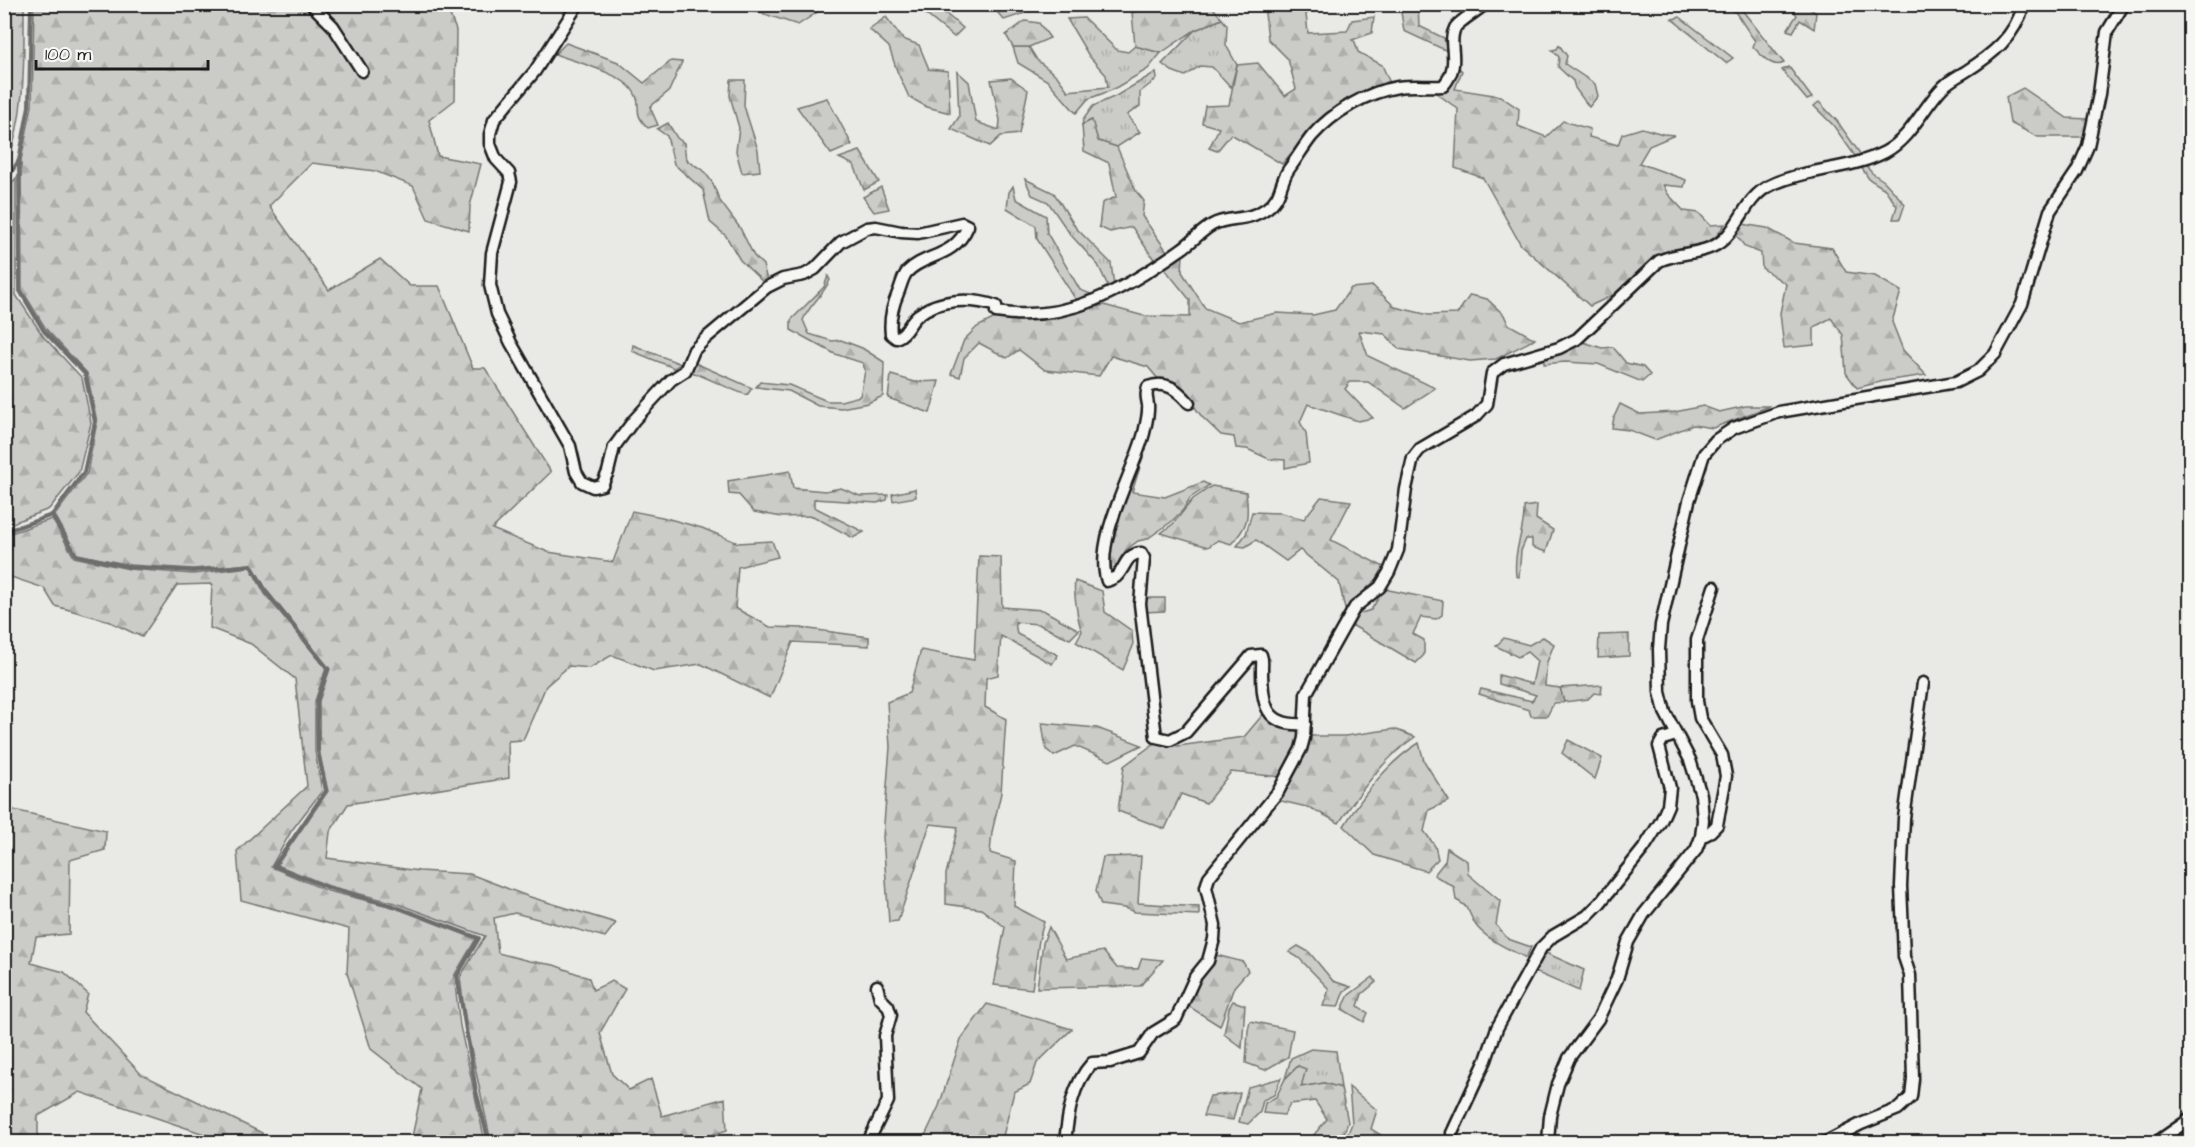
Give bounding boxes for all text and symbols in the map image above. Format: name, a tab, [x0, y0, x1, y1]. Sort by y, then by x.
scale bar	[36, 33, 208, 71]
text: 100 m	[45, 42, 91, 67]

